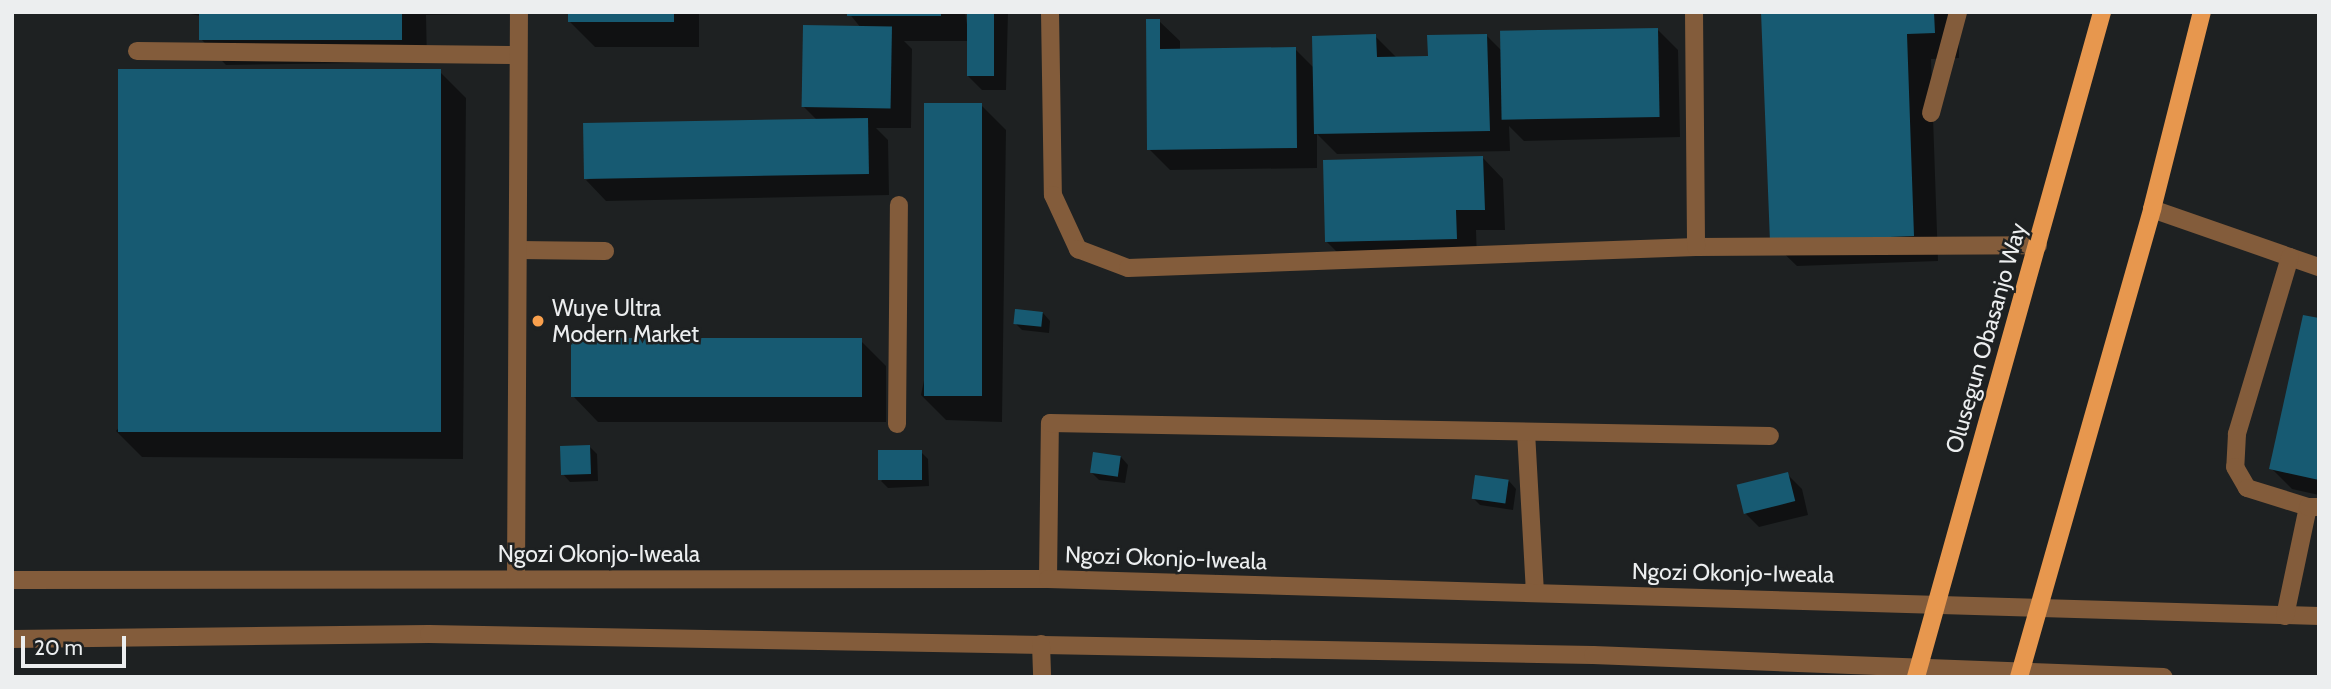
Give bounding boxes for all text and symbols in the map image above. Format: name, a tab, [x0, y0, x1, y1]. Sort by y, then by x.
street label: Olusegun Obasanjo Way	[1940, 220, 2032, 456]
place label: Wuye Ultra Modern Market	[552, 294, 699, 348]
marker: Wuye Ultra Modern Market	[530, 313, 546, 329]
street label: Ngozi Okonjo-Iweala	[498, 540, 700, 568]
street label: Ngozi Okonjo-Iweala	[1064, 541, 1268, 575]
street label: Ngozi Okonjo-Iweala	[1632, 557, 1834, 589]
scale bar	[24, 622, 130, 666]
text: 20 m	[34, 635, 83, 660]

